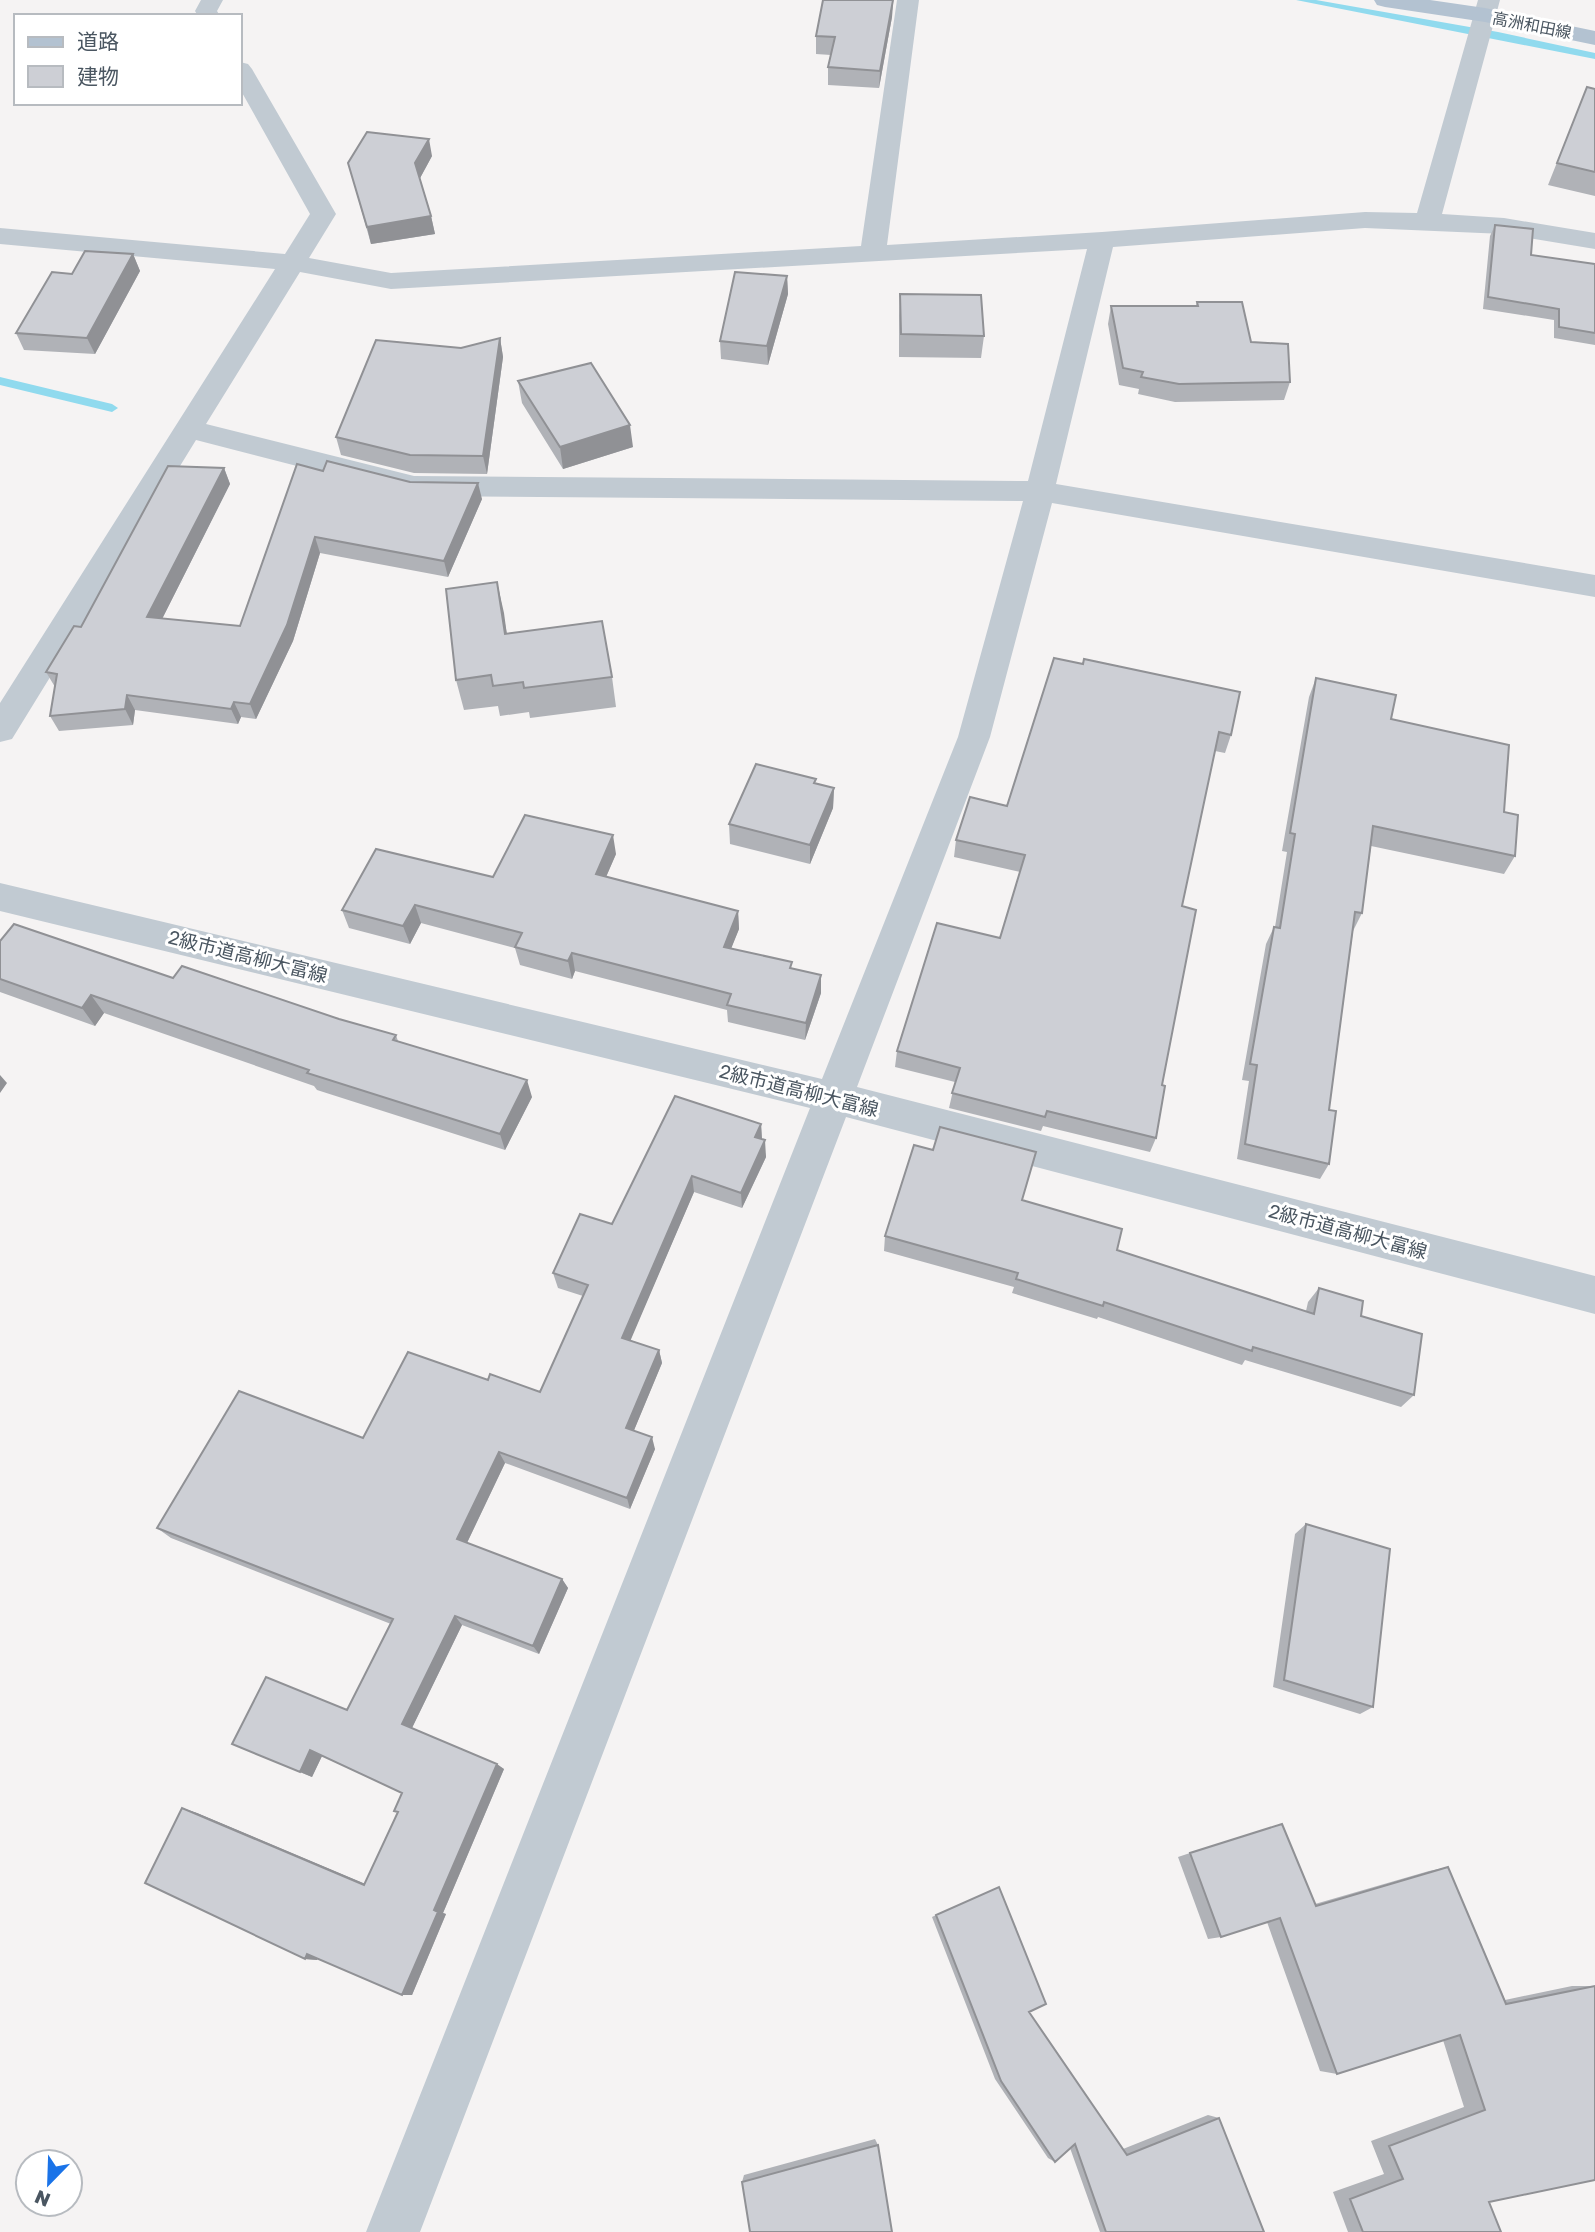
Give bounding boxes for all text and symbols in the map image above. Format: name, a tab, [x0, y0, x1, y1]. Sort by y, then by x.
street label: 高洲和田線	[1491, 8, 1573, 42]
legend	[14, 14, 242, 105]
text: 道路	[77, 28, 119, 54]
text: 建物	[77, 63, 119, 89]
street label: 2級市道高柳大富線	[166, 925, 330, 986]
street label: 2級市道高柳大富線	[717, 1059, 881, 1120]
street label: 2級市道高柳大富線	[1266, 1198, 1430, 1263]
north arrow	[14, 2148, 84, 2218]
text: N	[31, 2186, 53, 2213]

